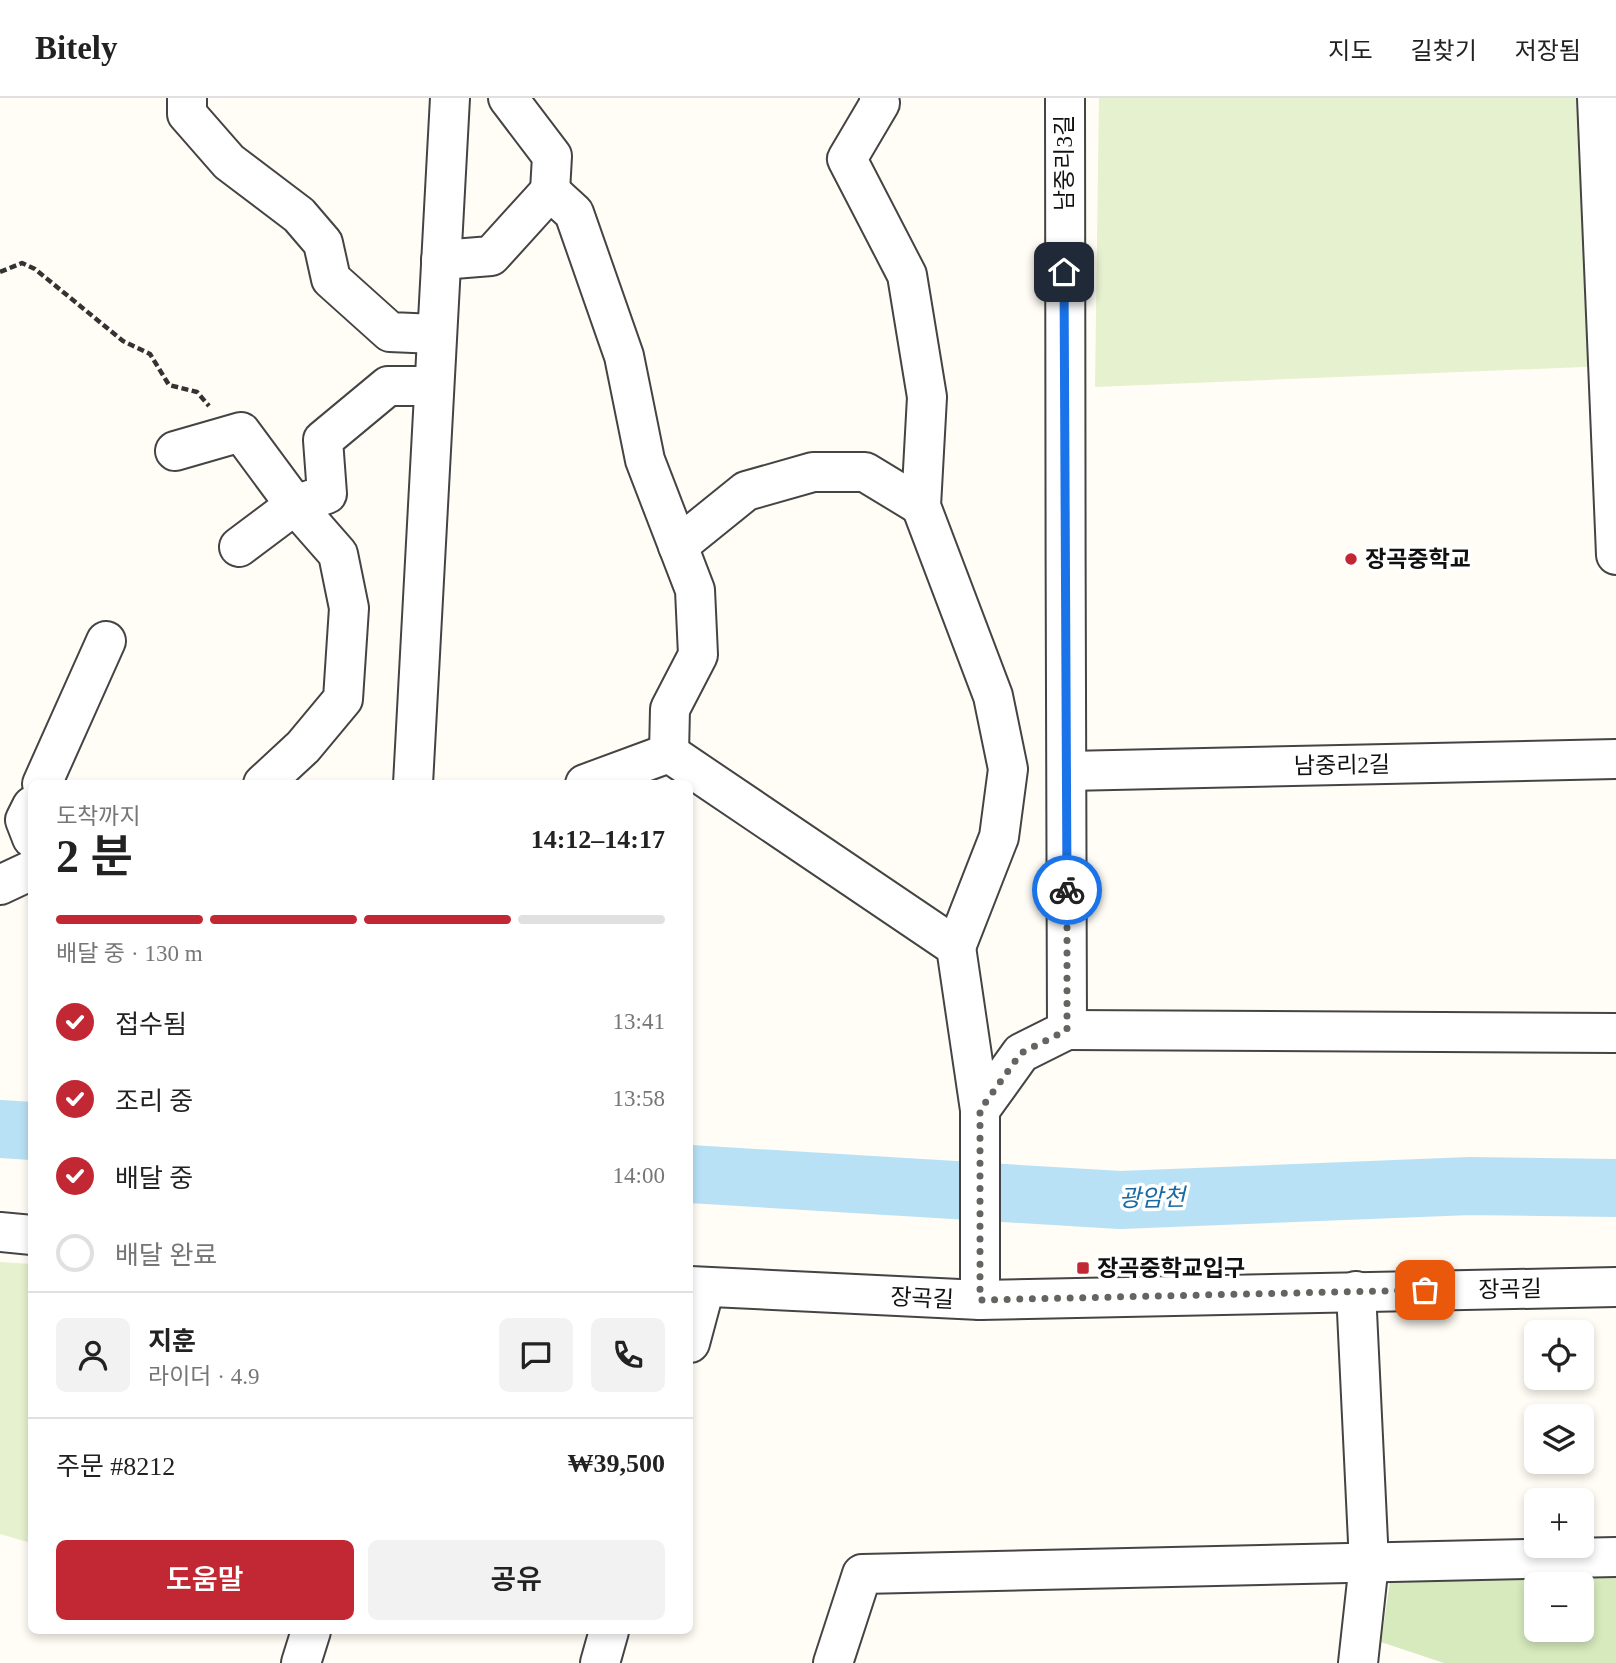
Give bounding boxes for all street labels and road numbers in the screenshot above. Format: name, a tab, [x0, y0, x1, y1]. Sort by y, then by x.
street label: 남중리3길	[1052, 115, 1077, 211]
street label: 남중리2길	[1294, 752, 1390, 779]
street label: 장곡길	[1478, 1276, 1542, 1303]
street label: 장곡길	[890, 1284, 954, 1313]

